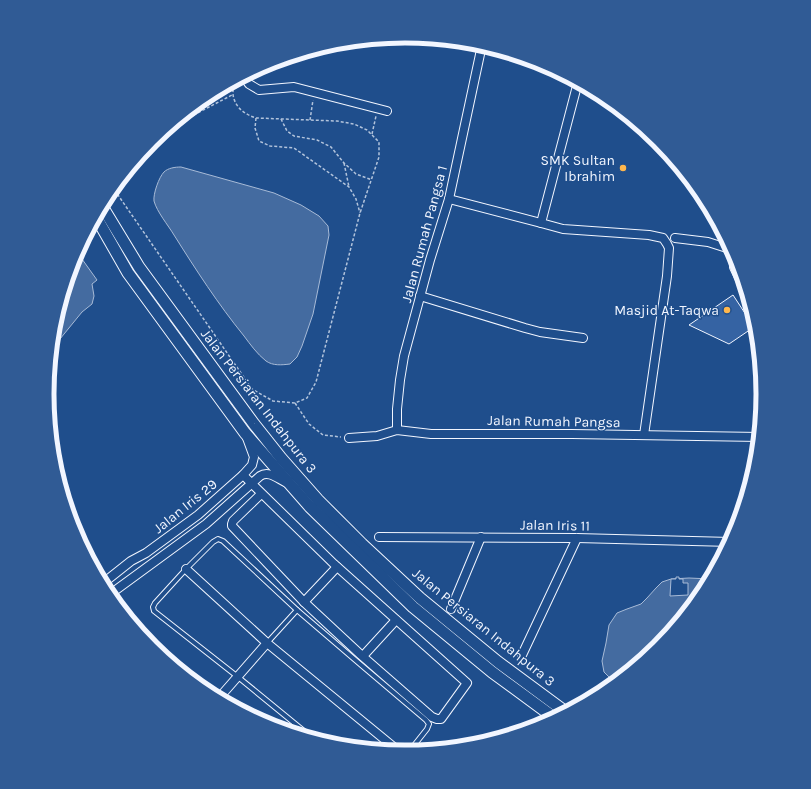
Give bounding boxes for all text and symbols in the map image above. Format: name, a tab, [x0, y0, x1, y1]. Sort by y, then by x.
place label: SMK Sultan Ibrahim	[541, 152, 615, 185]
marker: SMK Sultan Ibrahim	[618, 163, 628, 173]
street label: Jalan Rumah Pangsa 1	[398, 164, 451, 305]
place label: Masjid At-Taqwa	[614, 302, 719, 319]
marker: Masjid At-Taqwa	[722, 305, 732, 315]
street label: Jalan Persiaran Indahpura 3	[197, 326, 320, 477]
street label: Jalan Rumah Pangsa	[487, 412, 621, 431]
street label: Jalan Iris 29	[150, 476, 221, 537]
street label: Jalan Iris 11	[520, 516, 590, 535]
street label: Jalan Persiaran Indahpura 3	[409, 565, 558, 690]

